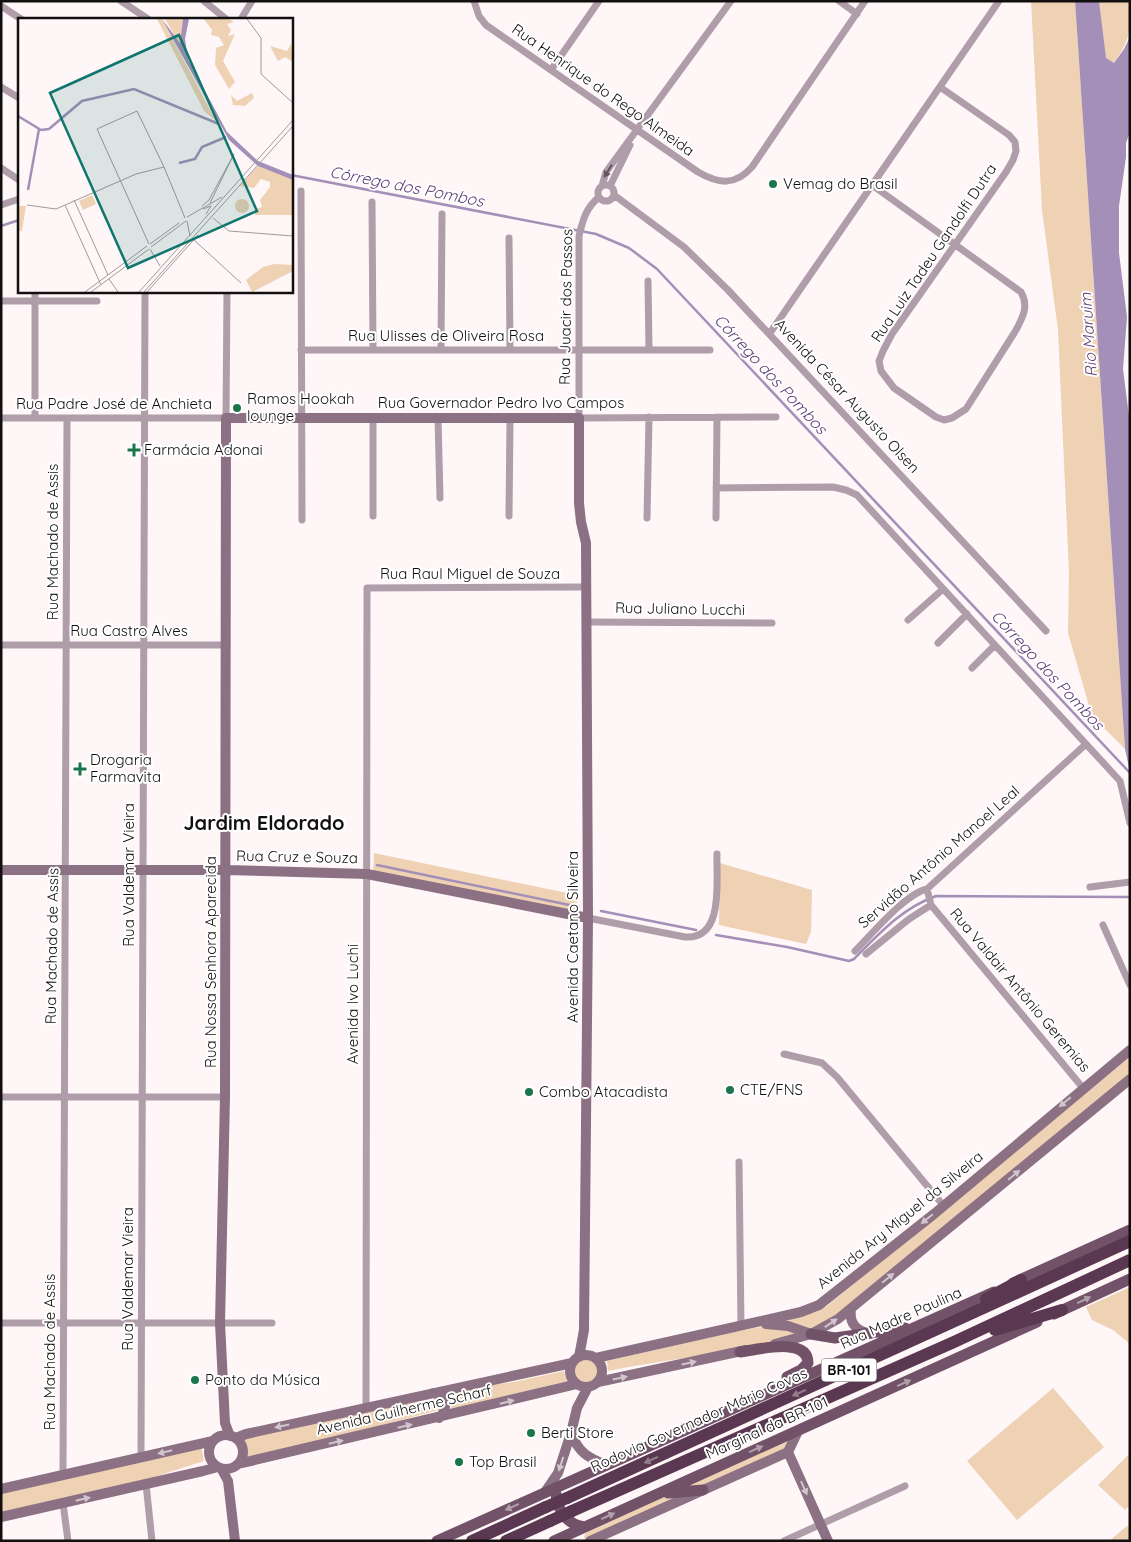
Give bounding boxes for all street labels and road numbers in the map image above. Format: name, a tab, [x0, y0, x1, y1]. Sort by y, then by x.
street label: Rua Henrique do Rego Almeida	[508, 19, 698, 160]
street label: Rua Luiz Tadeu Gandolfi Dutra	[867, 160, 1001, 346]
street label: Rua Juacir dos Passos	[555, 229, 576, 385]
street label: Avenida César Augusto Olsen	[771, 315, 924, 477]
street label: Rua Ulisses de Oliveira Rosa	[348, 326, 544, 345]
street label: Rua Governador Pedro Ivo Campos	[378, 393, 624, 412]
street label: Rua Padre José de Anchieta	[16, 394, 212, 413]
street label: Rua Machado de Assis	[43, 464, 62, 620]
street label: Rua Raul Miguel de Souza	[380, 564, 560, 583]
street label: Rua Juliano Lucchi	[615, 598, 745, 619]
street label: Rua Castro Alves	[70, 621, 188, 640]
street label: Servidão Antônio Manoel Leal	[854, 781, 1023, 932]
street label: Rua Valdemar Vieira	[119, 803, 138, 947]
street label: Rua Cruz e Souza	[236, 846, 358, 867]
street label: Avenida Caetano Silveira	[563, 851, 582, 1023]
street label: Rua Nossa Senhora Aparecida	[201, 856, 220, 1068]
street label: Rua Machado de Assis	[41, 868, 62, 1024]
street label: Rua Valdair Antônio Geremias	[946, 904, 1095, 1076]
street label: Avenida Ivo Luchi	[343, 944, 362, 1064]
street label: Avenida Ary Miguel da Silveira	[813, 1147, 987, 1293]
street label: Rua Valdemar Vieira	[118, 1207, 137, 1351]
street label: Rua Machado de Assis	[40, 1274, 59, 1430]
street label: Rua Madre Paulina	[837, 1282, 964, 1353]
road number: BR-101	[822, 1358, 876, 1382]
street label: Rodovia Governador Mário Covas	[588, 1363, 810, 1476]
street label: Avenida Guilherme Scharf	[314, 1380, 494, 1439]
street label: Marginal da BR-101	[703, 1392, 831, 1463]

